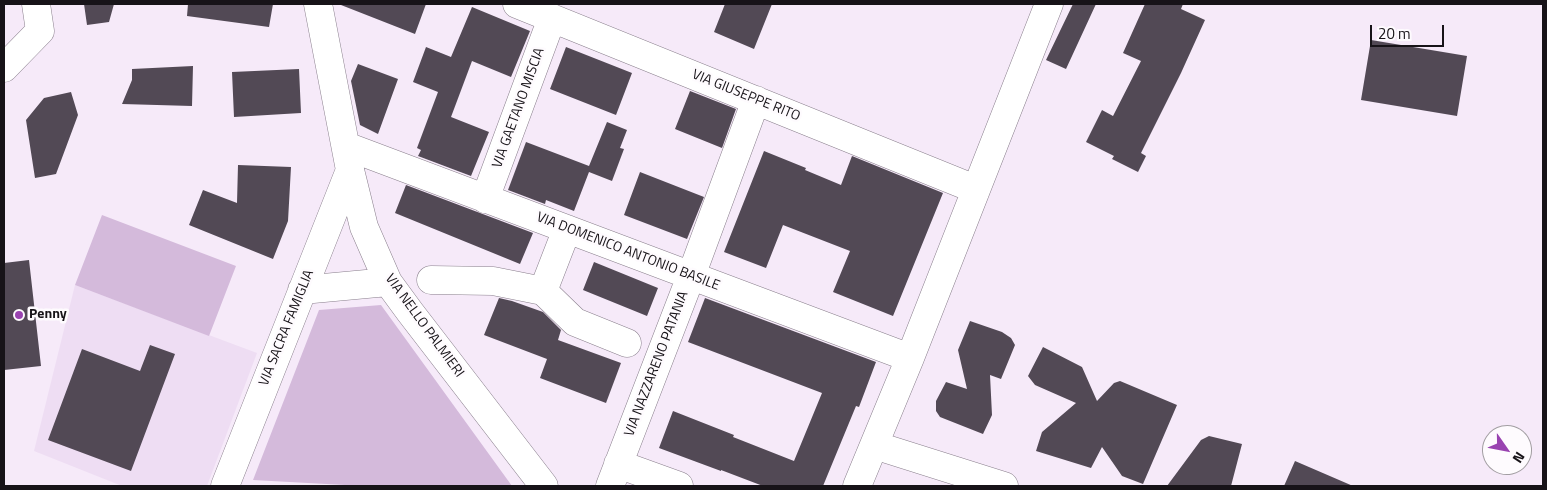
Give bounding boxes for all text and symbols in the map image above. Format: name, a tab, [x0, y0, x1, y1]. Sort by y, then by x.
scale bar	[1372, 15, 1446, 47]
text: 20 m	[1378, 22, 1411, 45]
street label: VIA GAETANO MISCIA	[489, 46, 549, 170]
street label: VIA GIUSEPPE RITO	[689, 67, 803, 125]
street label: VIA DOMENICO ANTONIO BASILE	[534, 209, 722, 295]
street label: VIA SACRA FAMIGLIA	[256, 267, 318, 389]
street label: VIA NELLO PALMIERI	[381, 271, 467, 381]
street label: VIA NAZZARENO PATANIA	[622, 289, 692, 439]
place label: Penny	[29, 307, 67, 323]
marker: Penny	[13, 309, 25, 321]
north arrow	[1482, 425, 1532, 475]
text: N	[1508, 448, 1531, 468]

